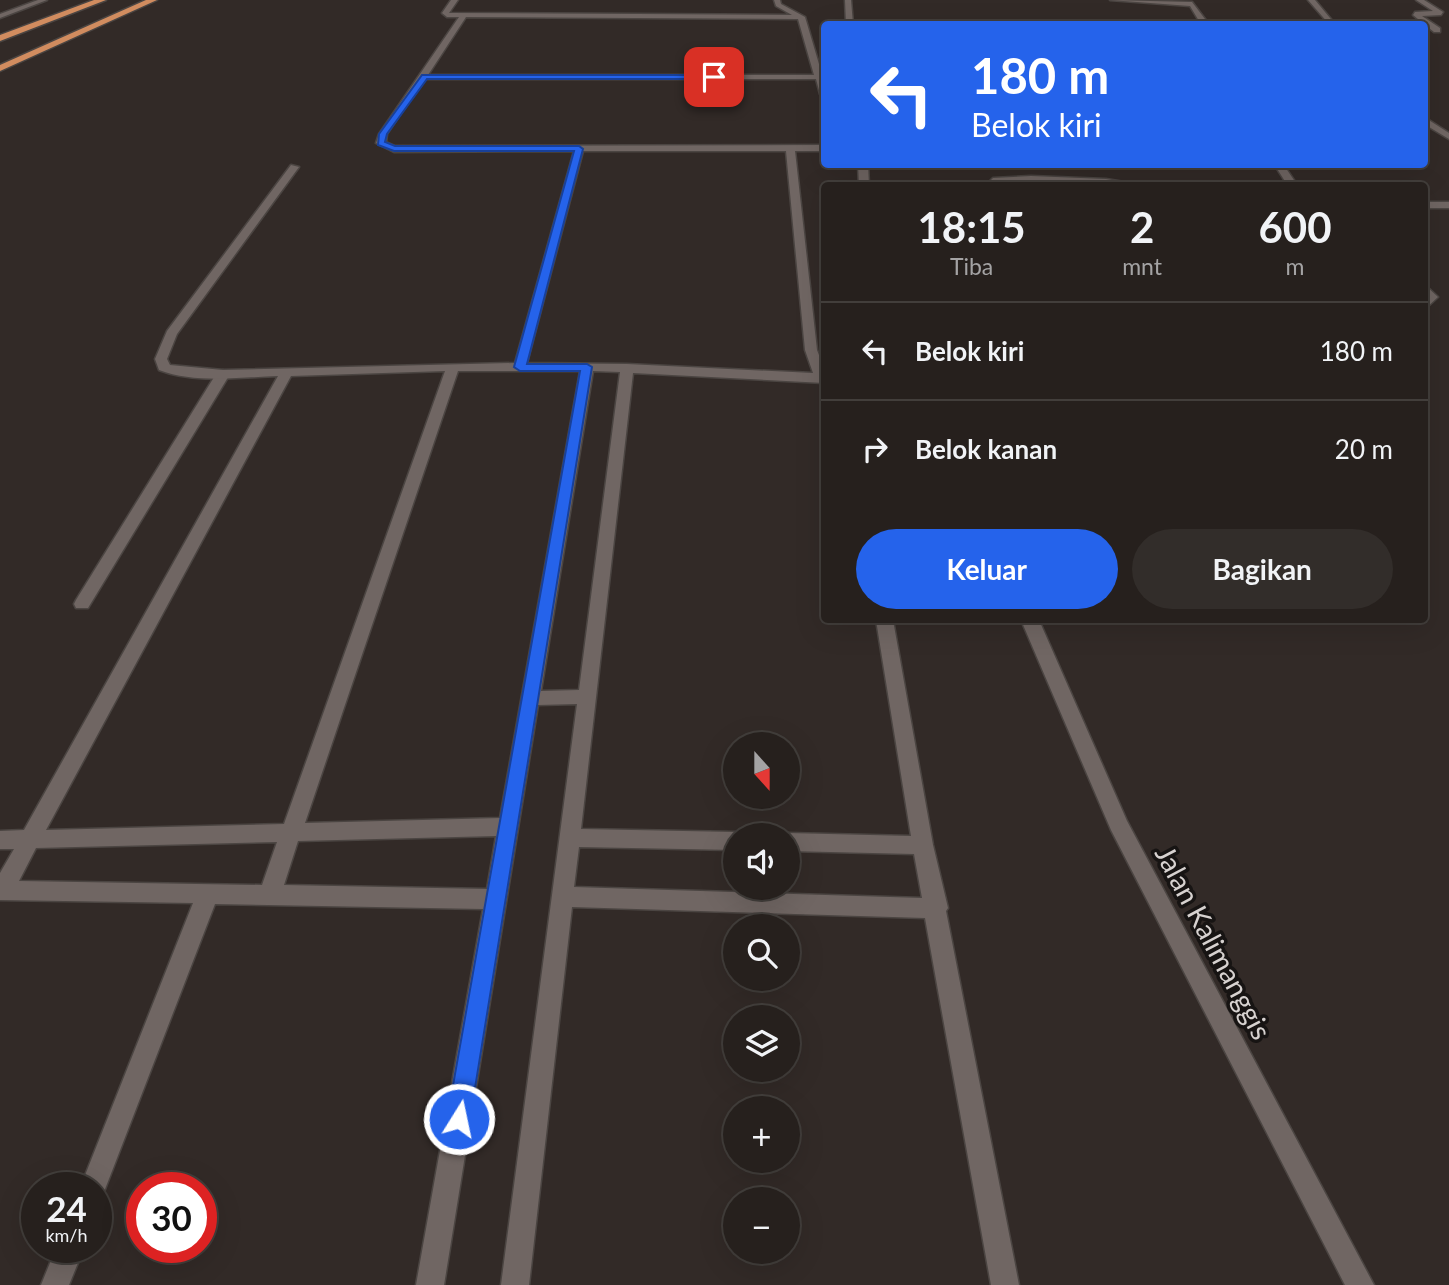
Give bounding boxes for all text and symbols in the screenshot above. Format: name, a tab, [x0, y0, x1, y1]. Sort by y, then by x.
text: 180 m	[971, 46, 1109, 104]
pin	[684, 47, 744, 107]
icon: left	[856, 49, 947, 140]
icon: arrive	[695, 58, 733, 96]
text: Belok kiri	[971, 105, 1102, 144]
text: 18:15	[917, 202, 1026, 252]
text: 2	[1130, 202, 1154, 252]
text: 600	[1258, 202, 1332, 252]
text: Tiba	[950, 252, 993, 280]
text: mnt	[1122, 252, 1162, 280]
text: m	[1286, 252, 1304, 280]
icon: left	[856, 332, 894, 370]
text: Belok kiri	[915, 335, 1024, 367]
text: 180 m	[1320, 335, 1393, 367]
icon: right	[856, 430, 894, 468]
text: Belok kanan	[915, 433, 1057, 465]
text: 20 m	[1335, 433, 1393, 465]
button: Keluar	[856, 529, 1118, 609]
button: Bagikan	[1132, 529, 1393, 609]
north arrow	[723, 732, 800, 808]
map controls	[723, 732, 800, 1264]
button: sound	[723, 823, 800, 900]
street label: Jalan Kalimanggis	[1149, 839, 1279, 1045]
button: search	[723, 914, 800, 991]
button: layers	[723, 1005, 800, 1082]
position arrow	[422, 1082, 496, 1156]
button: +	[723, 1096, 800, 1173]
speed limit sign: 30	[126, 1172, 217, 1263]
text: 24	[46, 1187, 87, 1229]
button: −	[723, 1187, 800, 1264]
text: km/h	[45, 1224, 88, 1246]

